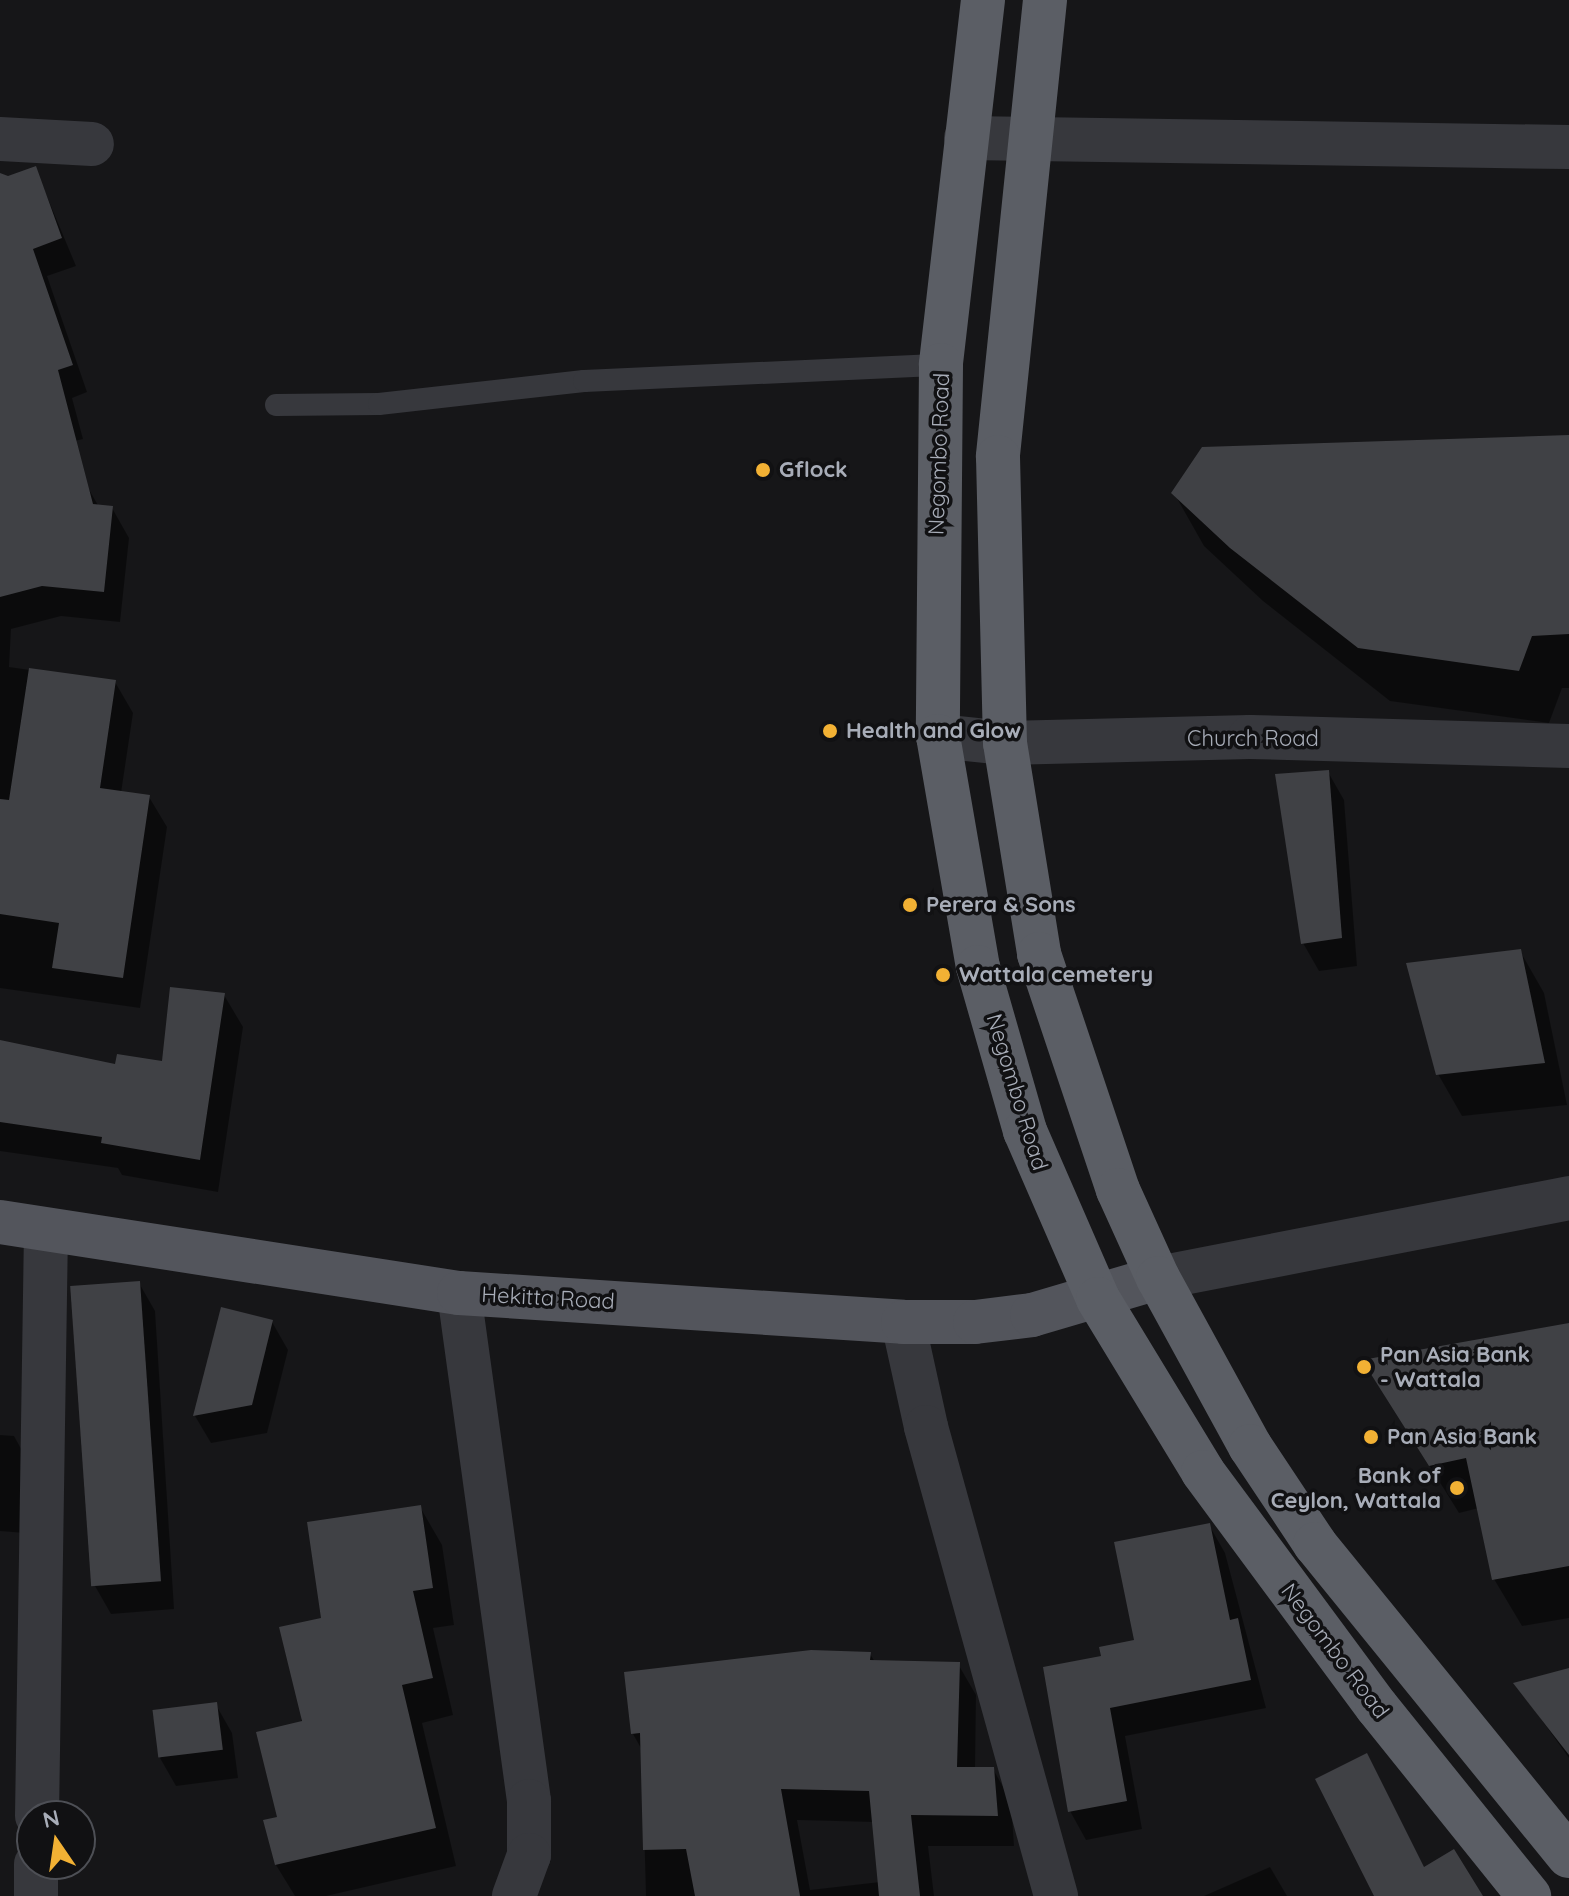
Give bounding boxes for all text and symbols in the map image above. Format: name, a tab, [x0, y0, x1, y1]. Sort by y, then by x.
street label: Negombo Road	[923, 372, 955, 536]
place label: Gflock	[779, 457, 848, 483]
marker: Gflock	[754, 461, 772, 479]
place label: Health and Glow	[846, 718, 1021, 744]
marker: Health and Glow	[821, 722, 839, 740]
street label: Church Road	[1187, 726, 1319, 752]
place label: Perera & Sons	[926, 892, 1076, 918]
marker: Perera & Sons	[901, 896, 919, 914]
place label: Wattala cemetery	[959, 962, 1153, 988]
marker: Wattala cemetery	[934, 966, 952, 984]
street label: Negombo Road	[981, 1011, 1053, 1173]
street label: Hekitta Road	[481, 1281, 615, 1315]
place label: Pan Asia Bank - Wattala	[1380, 1341, 1530, 1392]
marker: Pan Asia Bank - Wattala	[1355, 1358, 1373, 1376]
place label: Pan Asia Bank	[1387, 1424, 1537, 1450]
marker: Pan Asia Bank	[1362, 1428, 1380, 1446]
place label: Bank of Ceylon, Wattala	[1271, 1462, 1441, 1514]
marker: Bank of Ceylon, Wattala	[1448, 1479, 1466, 1497]
street label: Negombo Road	[1276, 1578, 1394, 1724]
north arrow	[16, 1800, 96, 1880]
text: N	[40, 1803, 62, 1834]

